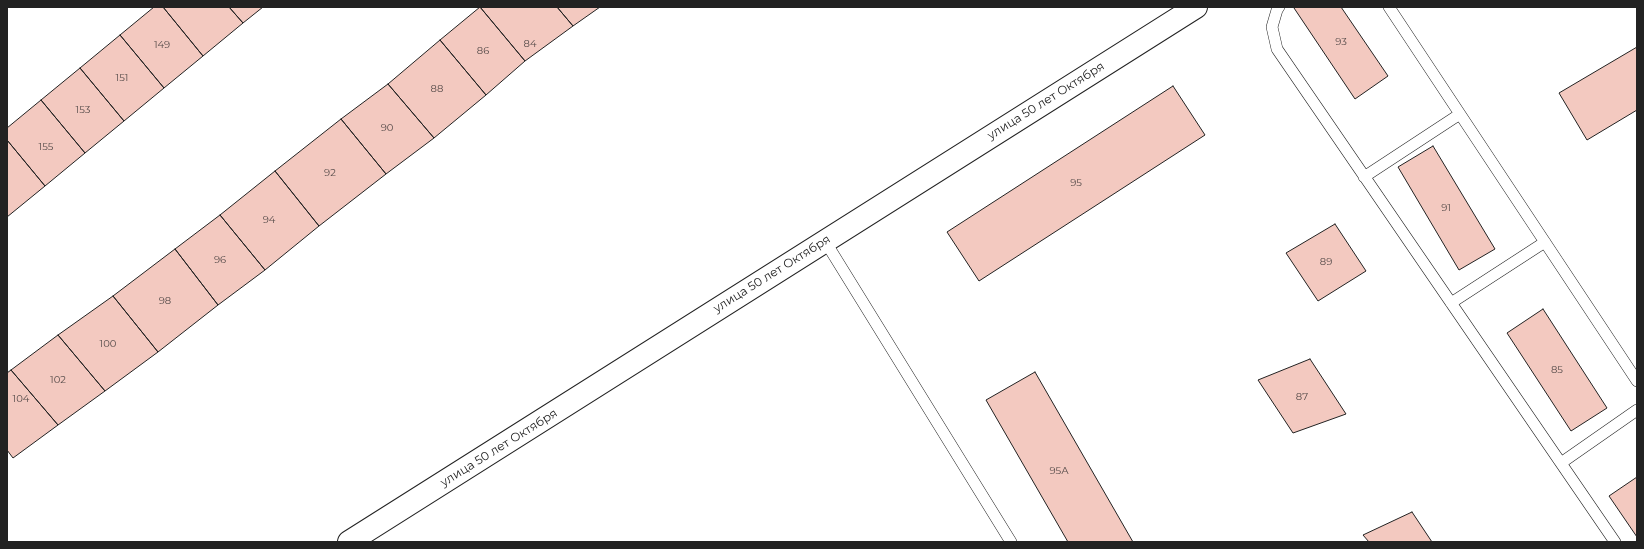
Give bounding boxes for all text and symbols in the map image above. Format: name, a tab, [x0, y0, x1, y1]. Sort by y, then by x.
house number: 93	[1335, 36, 1347, 48]
house number: 84	[524, 38, 536, 50]
house number: 149	[154, 39, 170, 51]
house number: 86	[477, 45, 489, 57]
street label: улица 50 лет Октября	[985, 59, 1107, 143]
house number: 151	[116, 72, 128, 84]
house number: 88	[431, 83, 443, 95]
house number: 153	[76, 104, 90, 116]
house number: 90	[381, 122, 393, 134]
house number: 155	[39, 141, 53, 153]
house number: 92	[324, 167, 336, 179]
house number: 95	[1070, 177, 1082, 189]
house number: 91	[1441, 202, 1451, 214]
house number: 94	[263, 214, 275, 226]
street label: улица 50 лет Октября	[711, 232, 833, 316]
house number: 96	[214, 254, 226, 266]
house number: 89	[1320, 256, 1332, 268]
house number: 98	[159, 295, 171, 307]
house number: 100	[100, 338, 116, 350]
house number: 85	[1551, 364, 1563, 376]
house number: 102	[50, 374, 66, 386]
house number: 87	[1296, 391, 1308, 403]
house number: 104	[13, 393, 29, 405]
street label: улица 50 лет Октября	[438, 406, 560, 490]
house number: 95А	[1049, 465, 1069, 477]

